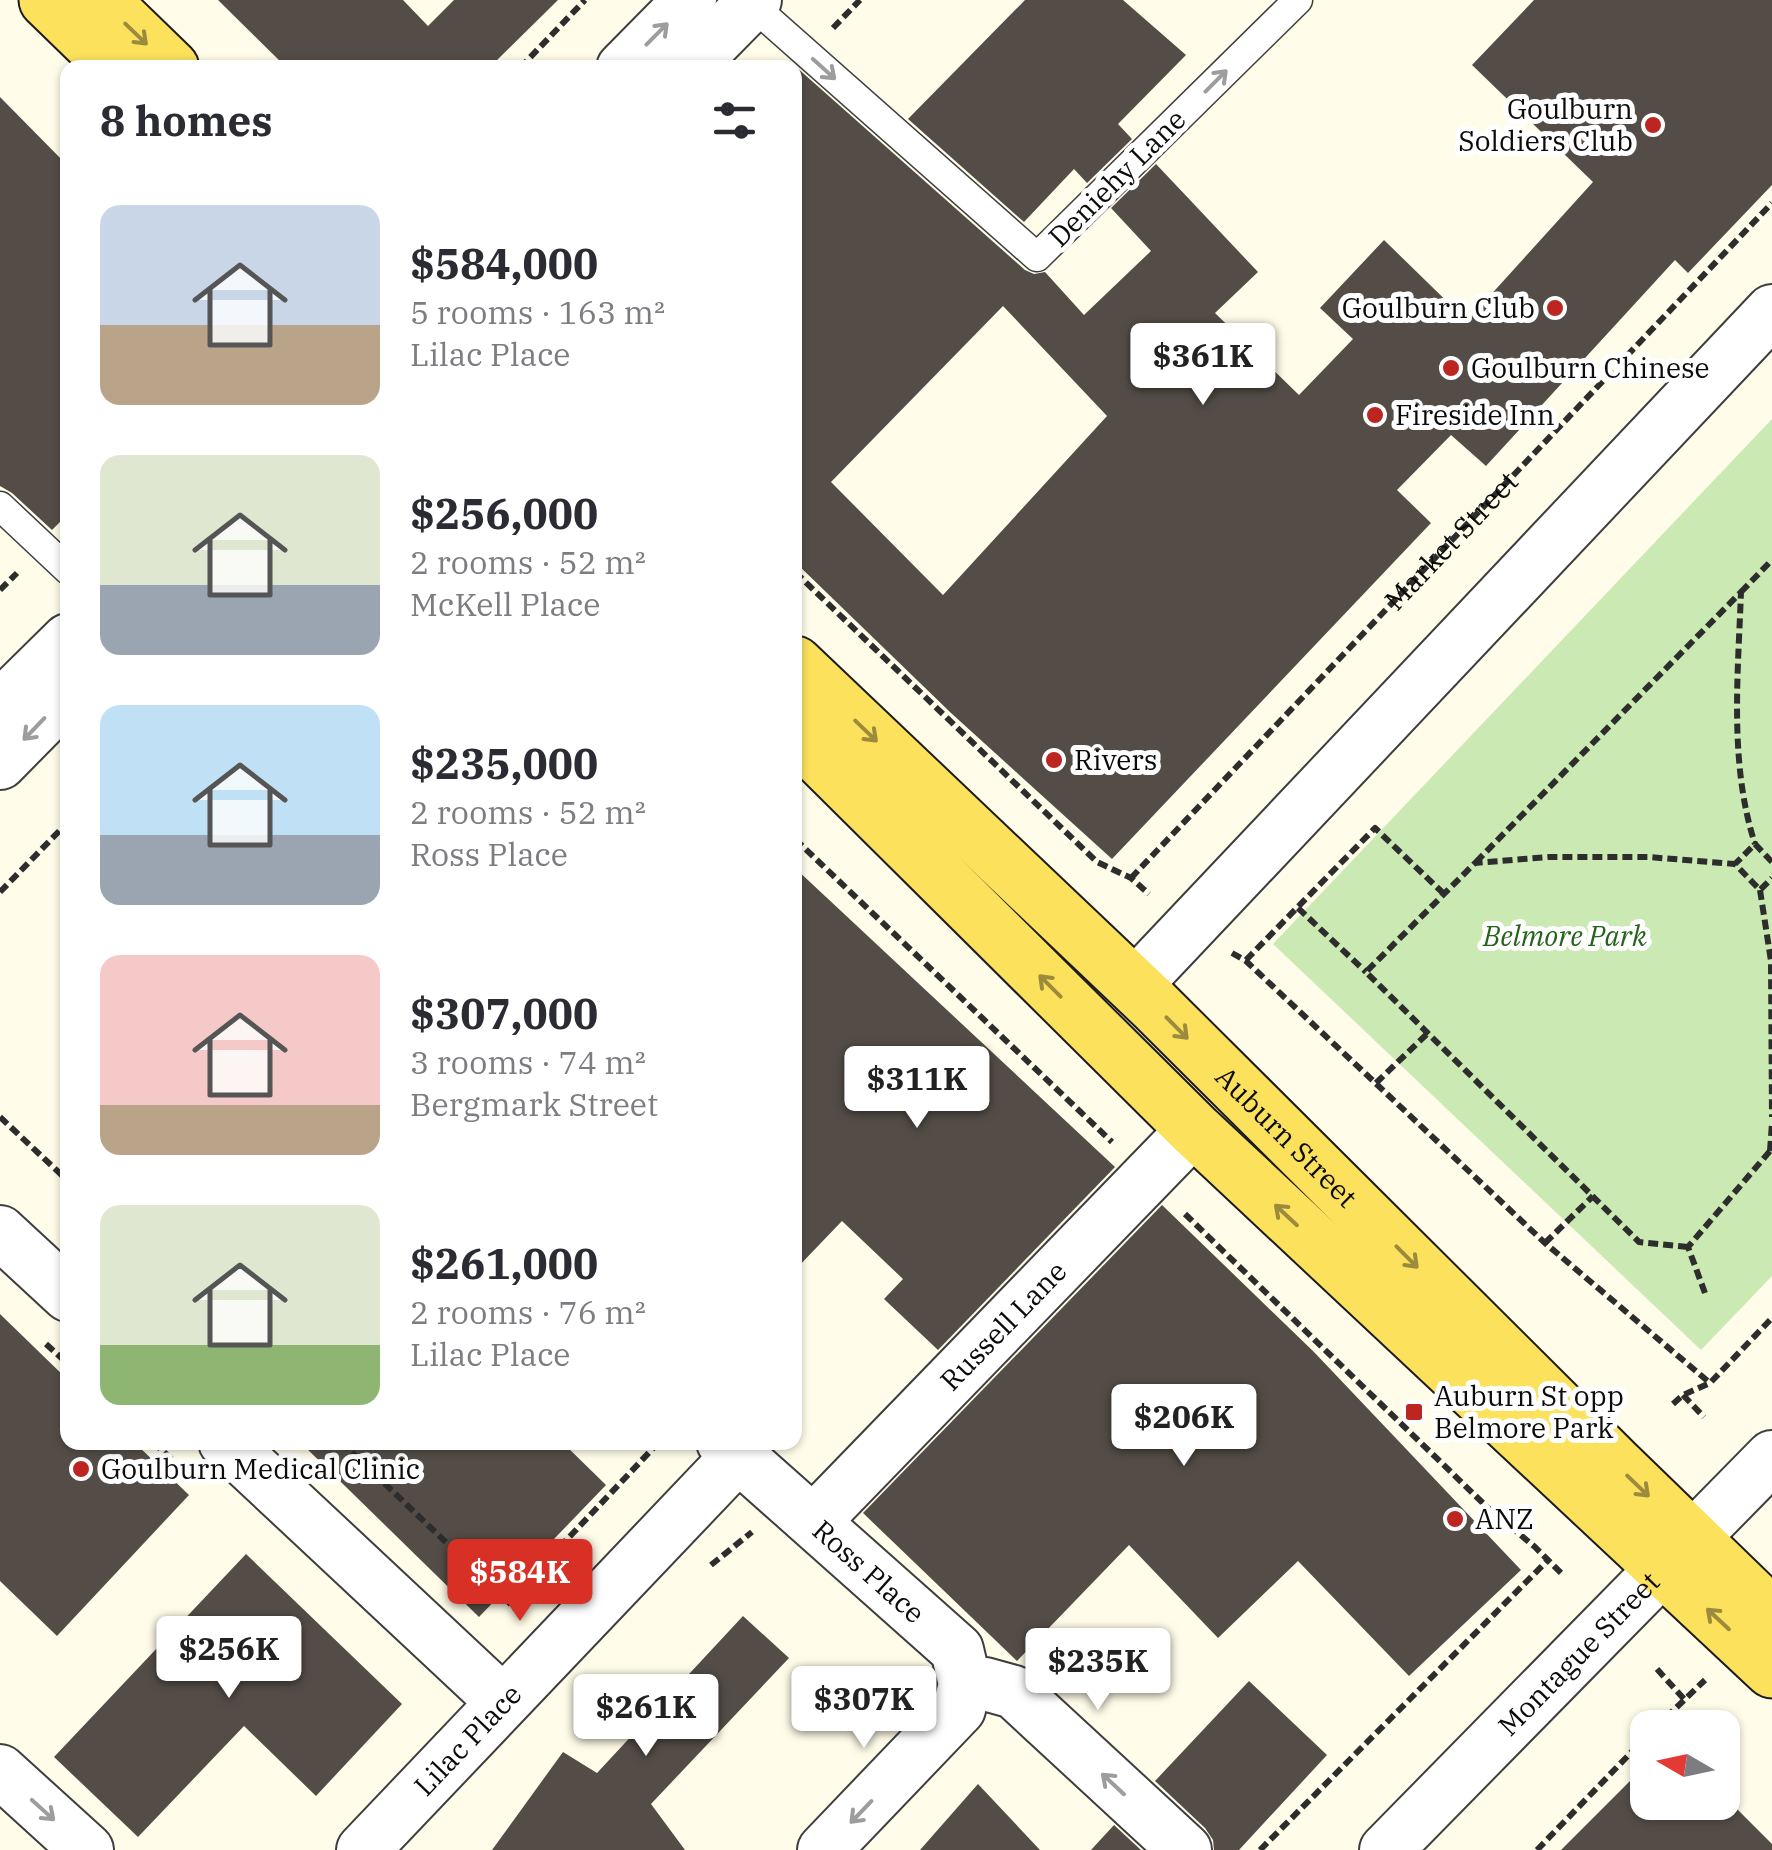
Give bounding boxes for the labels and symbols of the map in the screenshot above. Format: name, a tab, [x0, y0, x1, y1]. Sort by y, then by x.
one-way arrow	[124, 22, 148, 46]
one-way arrow	[644, 22, 668, 46]
one-way arrow	[811, 57, 836, 80]
one-way arrow	[1203, 69, 1227, 93]
place label: Goulburn Soldiers Club	[1458, 90, 1633, 159]
street label: Deniehy Lane	[1040, 101, 1193, 254]
marker: Goulburn Soldiers Club	[1642, 114, 1664, 136]
place label: Goulburn Club	[1342, 289, 1535, 326]
marker: Goulburn Club	[1544, 297, 1566, 319]
pin: $361K	[1133, 323, 1273, 408]
place label: Goulburn Chinese	[1471, 349, 1710, 386]
marker: Goulburn Chinese	[1440, 357, 1462, 379]
place label: Fireside Inn	[1395, 396, 1555, 433]
marker: Fireside Inn	[1364, 404, 1386, 426]
street label: Market Street	[1376, 463, 1526, 618]
one-way arrow	[22, 716, 46, 740]
one-way arrow	[853, 719, 877, 743]
place label: Rivers	[1074, 741, 1157, 778]
marker: Rivers	[1043, 749, 1065, 771]
park label: Belmore Park	[1482, 917, 1647, 954]
one-way arrow	[1039, 974, 1063, 998]
one-way arrow	[1165, 1015, 1189, 1039]
pin: $311K	[847, 1046, 987, 1131]
street label: Auburn Street	[1208, 1058, 1366, 1215]
one-way arrow	[1274, 1204, 1299, 1227]
one-way arrow	[1395, 1245, 1419, 1269]
street label: Russell Lane	[932, 1253, 1074, 1398]
place label: Auburn St opp Belmore Park	[1434, 1377, 1624, 1446]
pin: $206K	[1114, 1384, 1254, 1469]
marker: Auburn St opp Belmore Park	[1403, 1401, 1425, 1423]
place label: Goulburn Medical Clinic	[101, 1450, 420, 1487]
marker: Goulburn Medical Clinic	[70, 1458, 92, 1480]
one-way arrow	[1625, 1474, 1649, 1498]
place label: ANZ	[1475, 1500, 1534, 1537]
marker: ANZ	[1444, 1508, 1466, 1530]
street label: Ross Place	[805, 1511, 933, 1631]
pin: $584K	[450, 1539, 590, 1624]
street label: Montague Street	[1489, 1563, 1667, 1743]
one-way arrow	[1706, 1608, 1731, 1631]
pin: $256K	[159, 1616, 299, 1701]
pin: $235K	[1028, 1628, 1168, 1713]
pin: $307K	[794, 1666, 934, 1751]
pin: $261K	[576, 1674, 716, 1759]
street label: Lilac Place	[406, 1676, 529, 1803]
north arrow	[1630, 1710, 1740, 1820]
one-way arrow	[1101, 1773, 1126, 1796]
one-way arrow	[30, 1798, 55, 1821]
one-way arrow	[849, 1800, 873, 1824]

